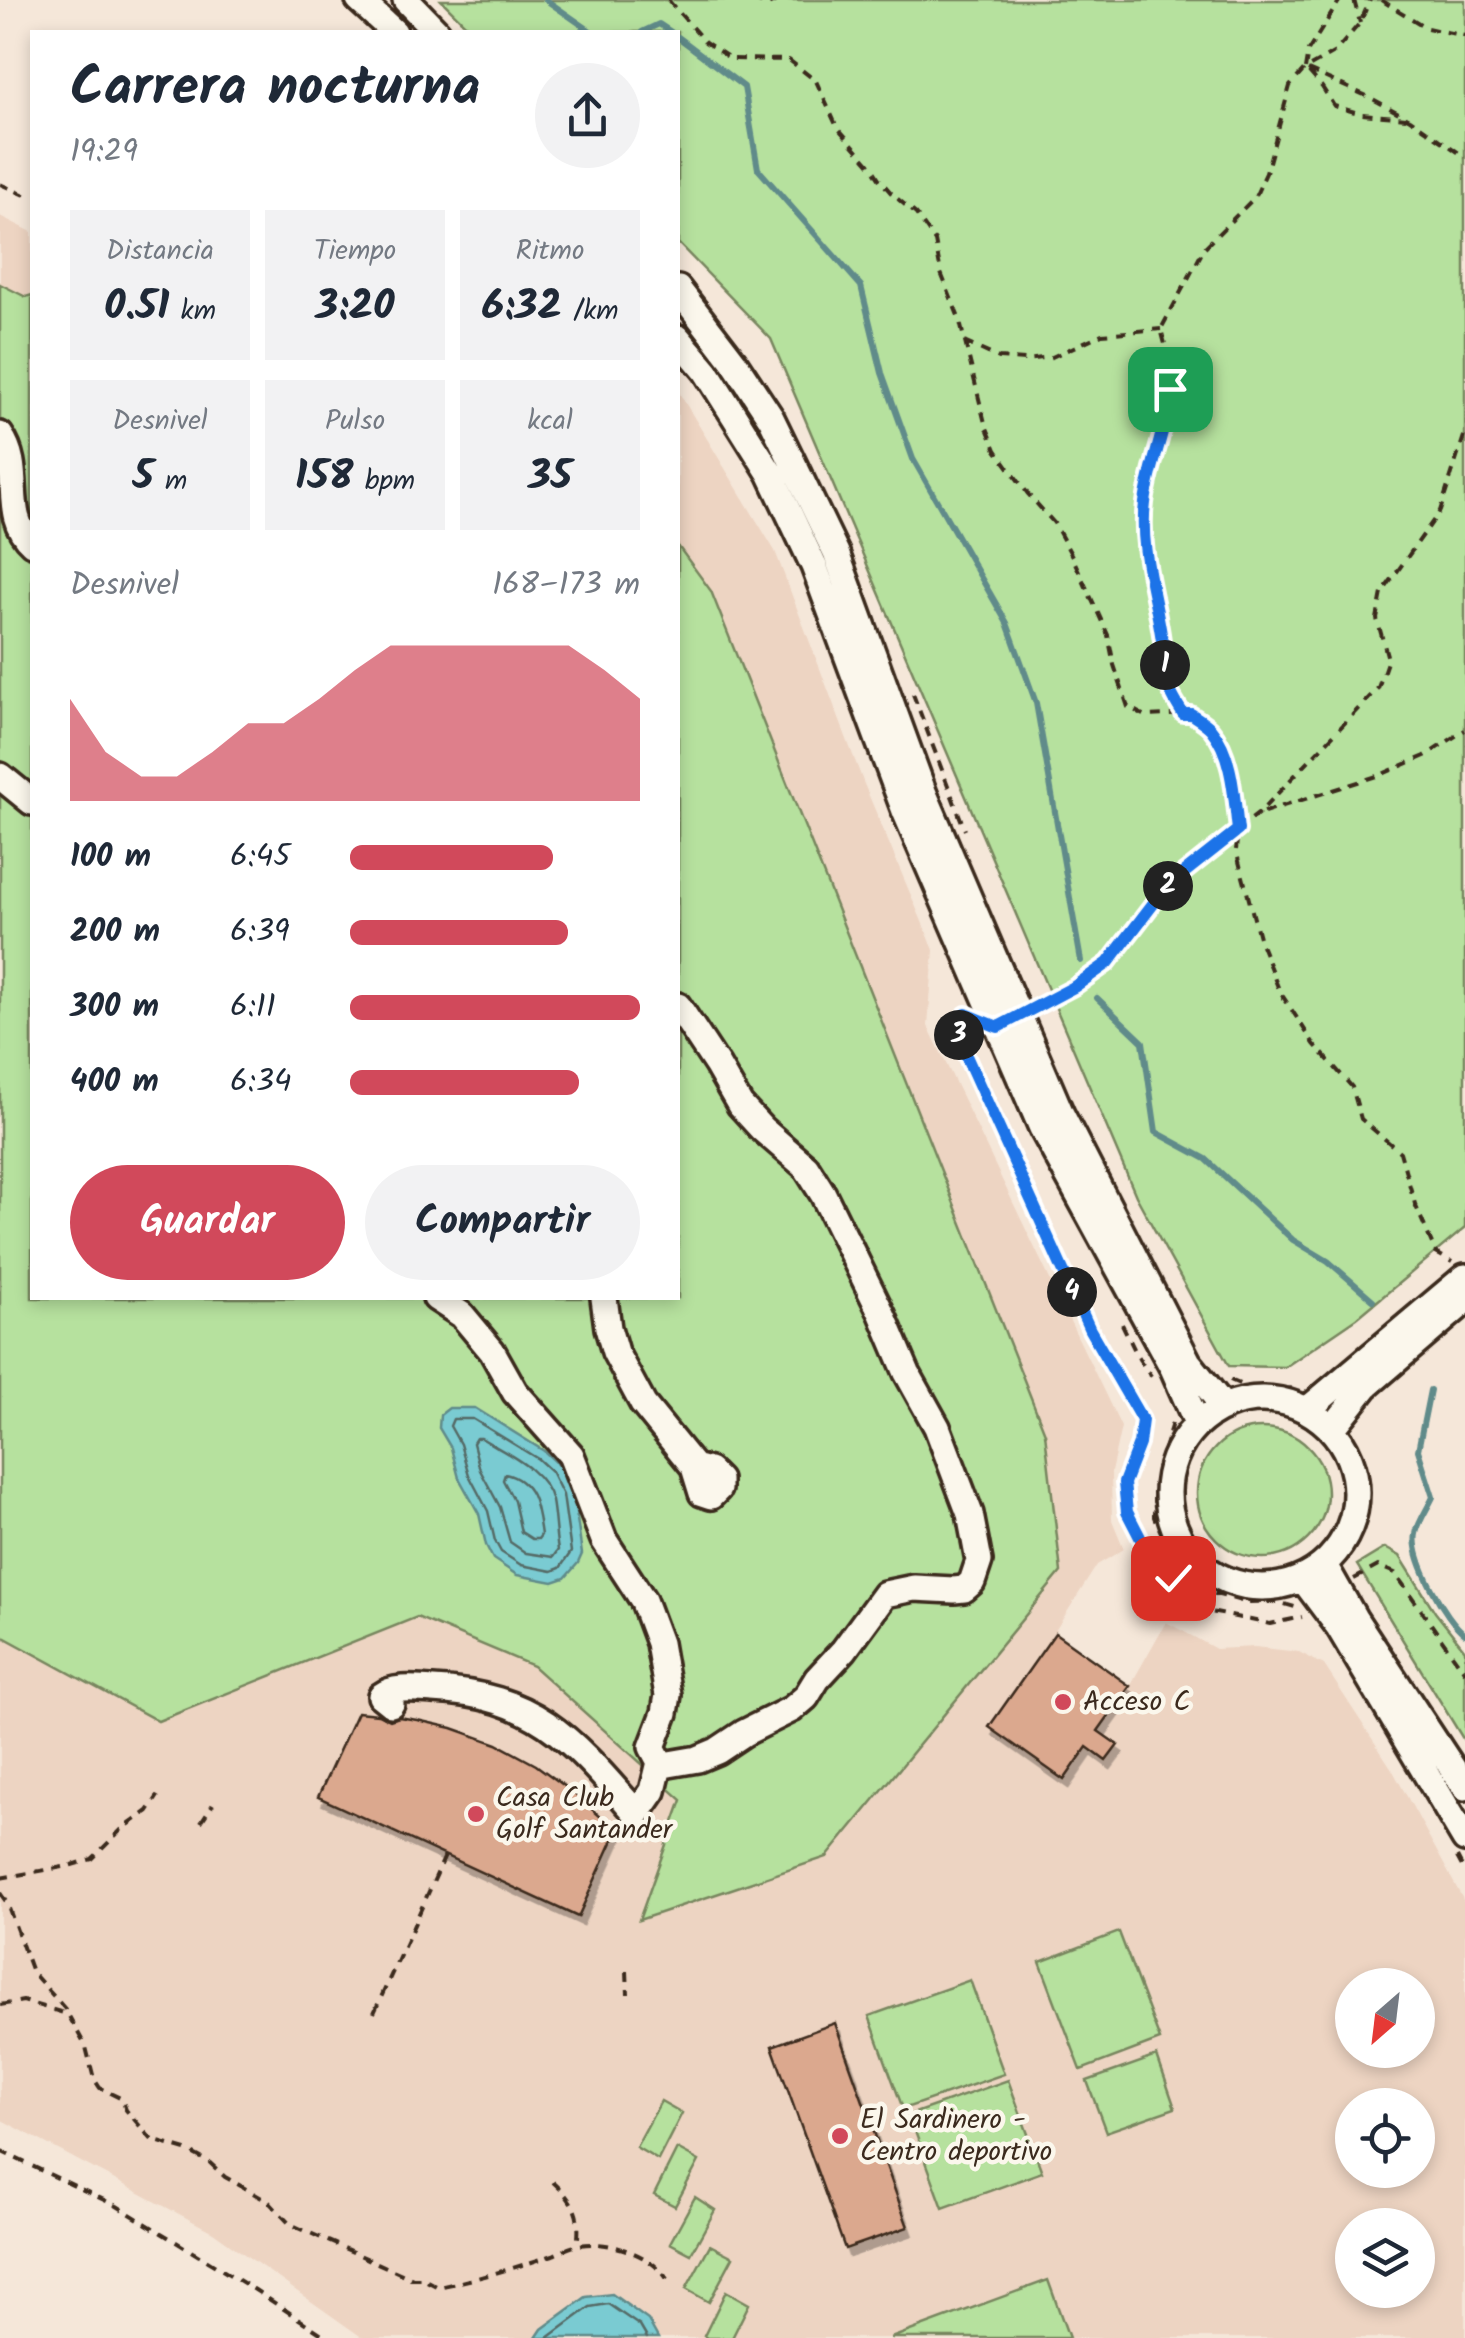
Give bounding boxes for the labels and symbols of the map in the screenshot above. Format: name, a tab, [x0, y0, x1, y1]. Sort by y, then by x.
pin	[1128, 347, 1213, 432]
pin: 1	[1140, 640, 1190, 690]
pin: 2	[1143, 861, 1193, 911]
pin: 3	[934, 1010, 984, 1060]
pin: 4	[1047, 1267, 1097, 1317]
pin	[1131, 1536, 1216, 1621]
place label: Acceso C	[1083, 1680, 1190, 1725]
marker: Acceso C	[1052, 1691, 1074, 1713]
place label: Casa Club Golf Santander	[496, 1776, 674, 1853]
marker: Casa Club Golf Santander	[465, 1803, 487, 1825]
north arrow	[1335, 1968, 1435, 2068]
place label: El Sardinero - Centro deportivo	[860, 2098, 1052, 2175]
marker: El Sardinero - Centro deportivo	[829, 2125, 851, 2147]

